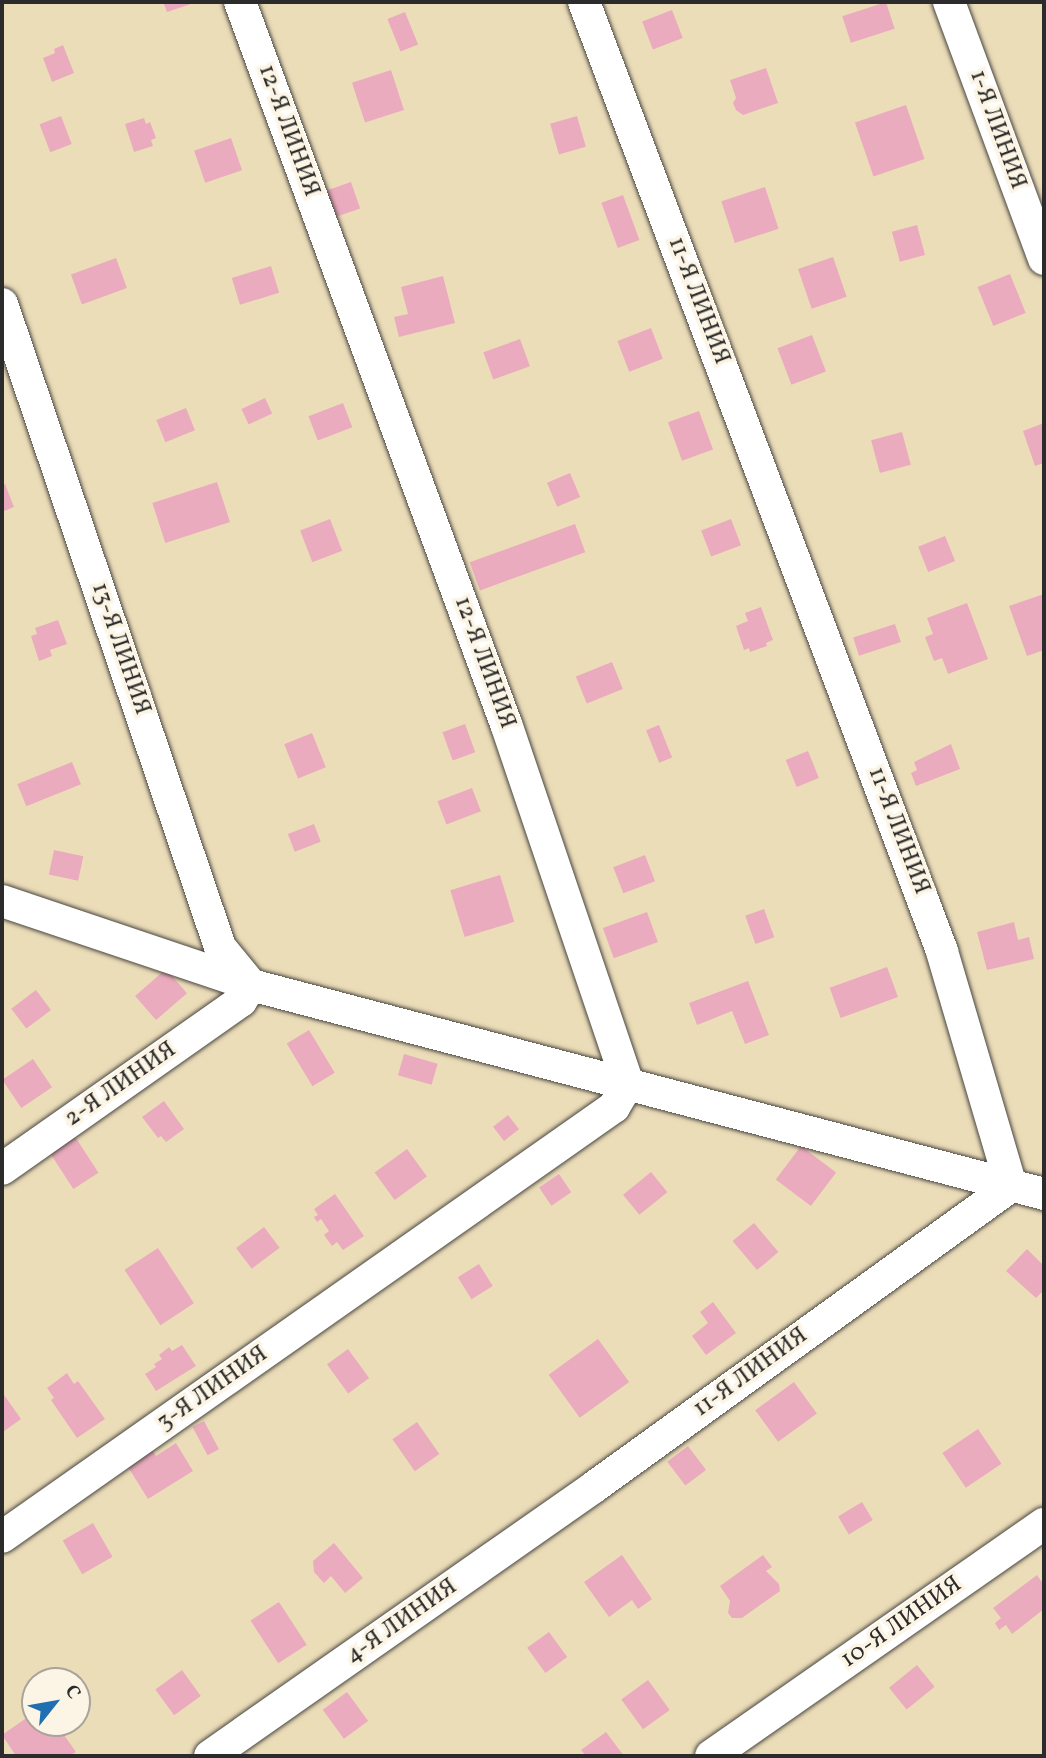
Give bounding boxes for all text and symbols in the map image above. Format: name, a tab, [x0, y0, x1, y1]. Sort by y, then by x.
street label: 12-Я ЛИНИЯ	[251, 61, 325, 201]
street label: 1-Я ЛИНИЯ	[962, 66, 1032, 194]
street label: 11-Я ЛИНИЯ	[661, 233, 735, 369]
street label: 13-Я ЛИНИЯ	[84, 579, 156, 719]
street label: 12-Я ЛИНИЯ	[447, 593, 521, 733]
street label: 11-Я ЛИНИЯ	[861, 763, 935, 899]
street label: 2-Я ЛИНИЯ	[60, 1036, 182, 1134]
street label: 11-Я ЛИНИЯ	[688, 1322, 814, 1424]
street label: 3-Я ЛИНИЯ	[152, 1340, 274, 1438]
street label: 10-Я ЛИНИЯ	[836, 1571, 968, 1675]
street label: 4-Я ЛИНИЯ	[341, 1573, 463, 1671]
north arrow	[21, 1667, 91, 1737]
text: С	[58, 1680, 87, 1704]

